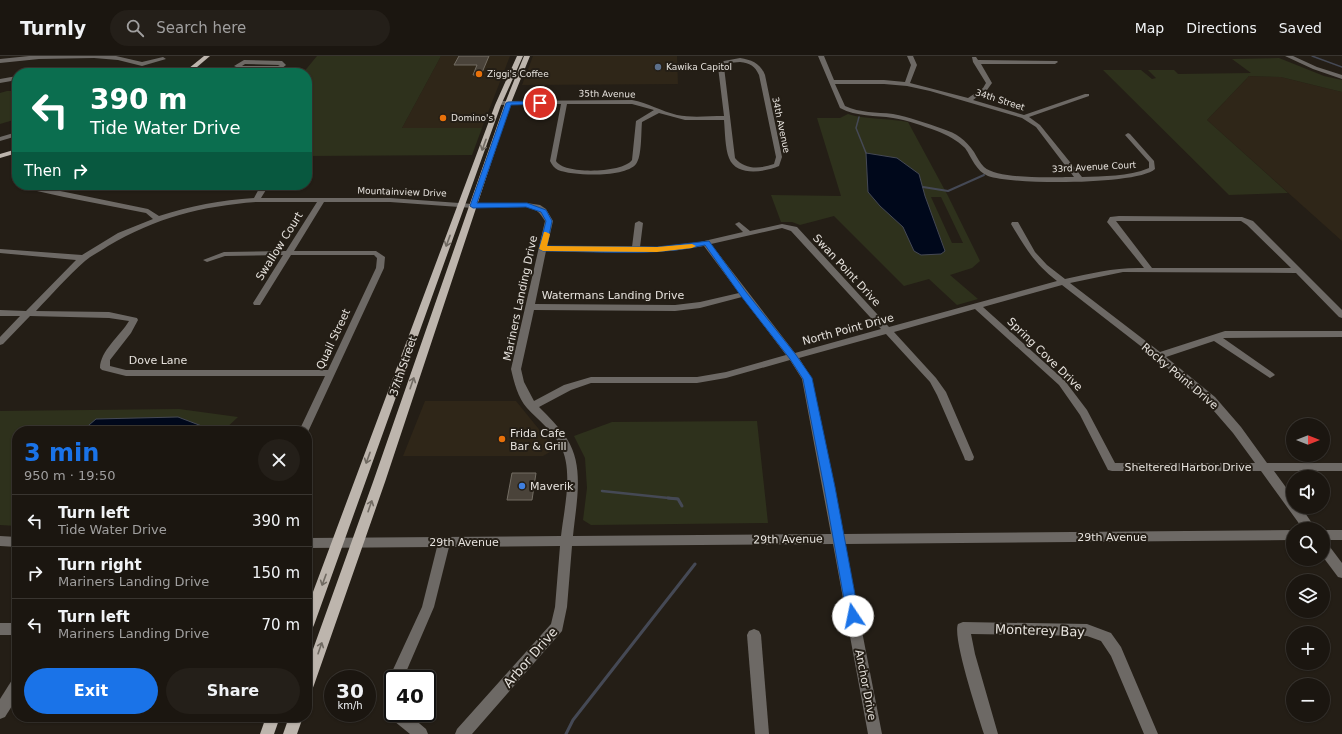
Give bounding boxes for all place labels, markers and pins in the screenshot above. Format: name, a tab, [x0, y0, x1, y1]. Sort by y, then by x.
marker: Kawika Capitol	[653, 62, 663, 72]
place label: Kawika Capitol	[666, 62, 732, 72]
marker: Ziggi's Coffee	[474, 69, 484, 79]
place label: Ziggi's Coffee	[487, 69, 549, 79]
pin	[523, 86, 557, 120]
marker: Domino's	[438, 113, 448, 123]
place label: Domino's	[451, 113, 493, 123]
place label: Frida Cafe Bar & Grill	[510, 427, 567, 453]
marker: Frida Cafe Bar & Grill	[497, 434, 507, 444]
place label: Maverik	[530, 480, 574, 493]
marker: Maverik	[517, 481, 527, 491]

